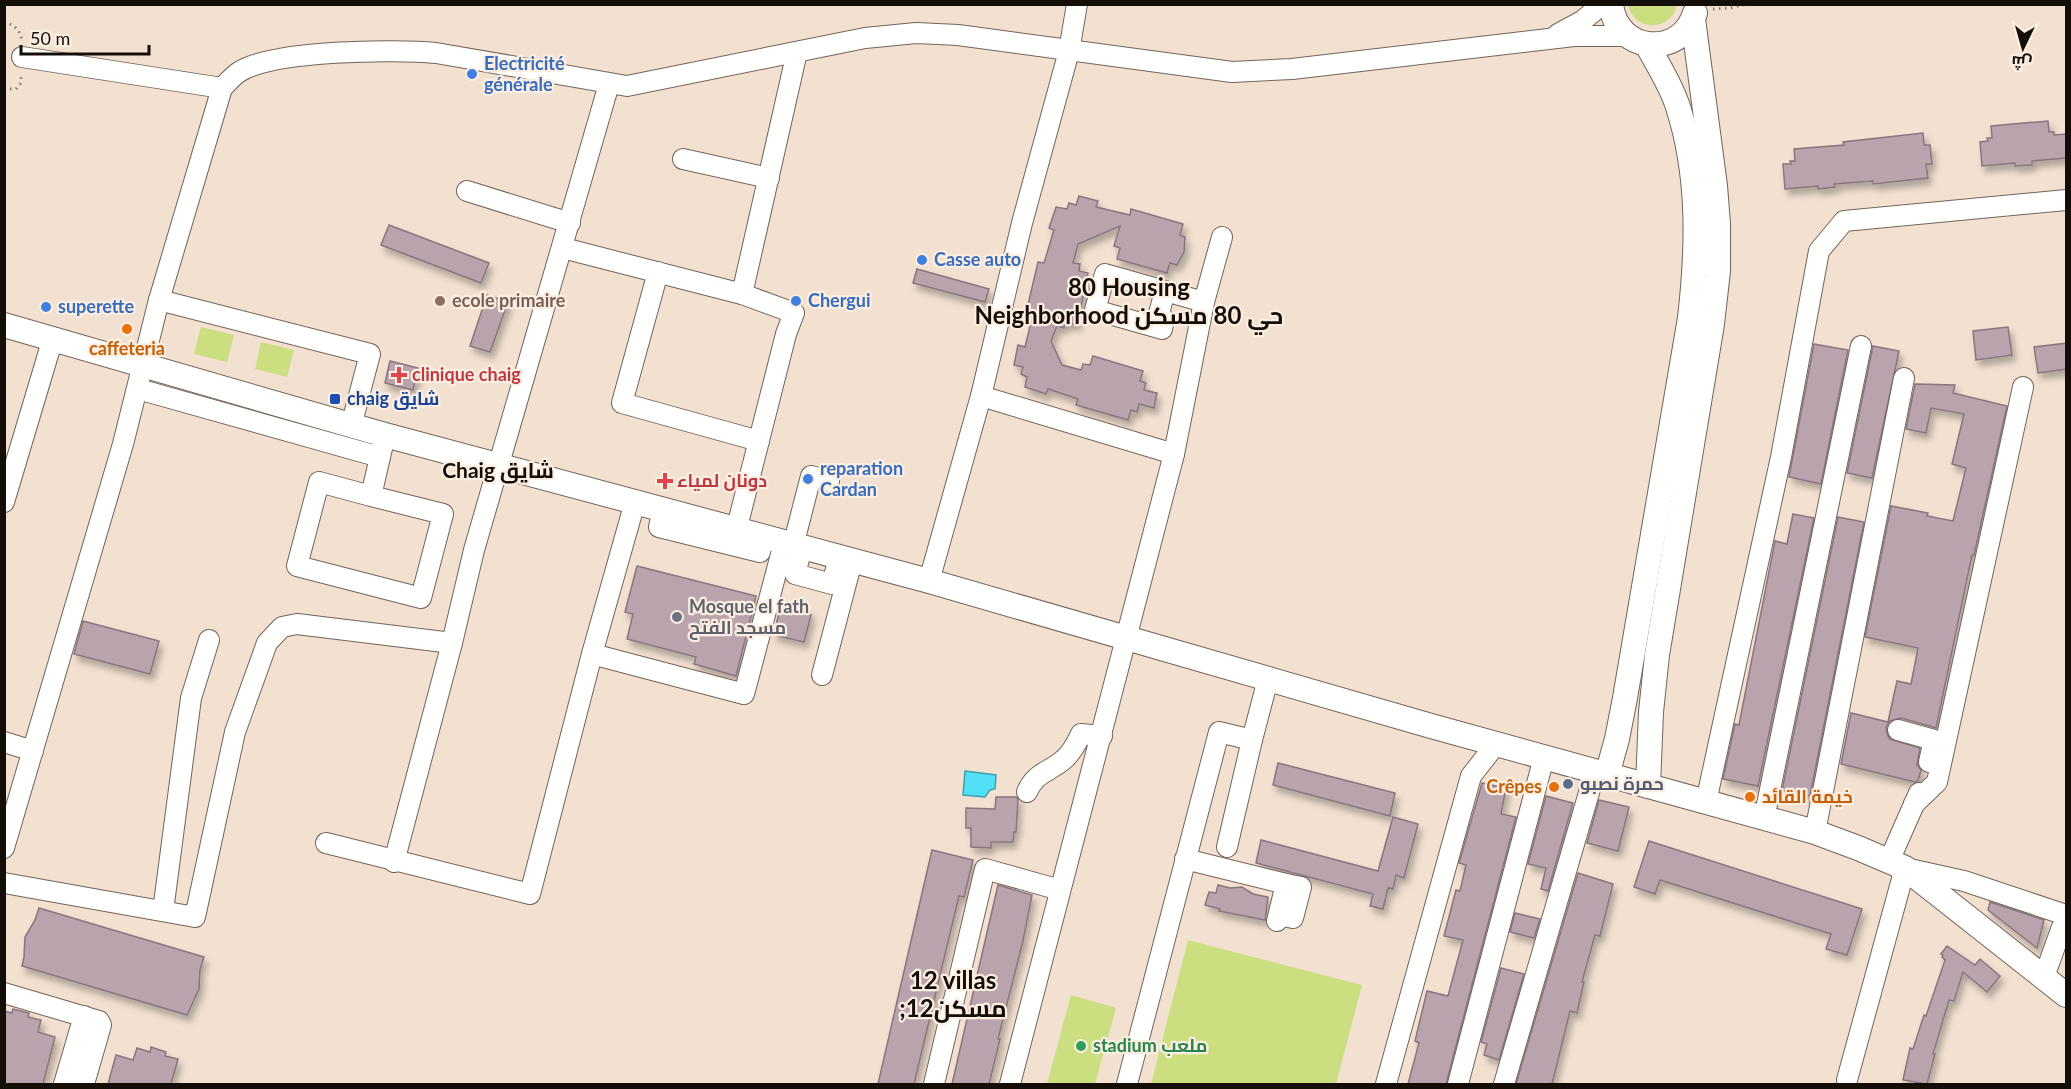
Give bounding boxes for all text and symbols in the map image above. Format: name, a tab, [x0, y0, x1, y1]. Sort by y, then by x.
scale bar	[21, 18, 148, 56]
north arrow	[1993, 18, 2053, 78]
text: 50 m	[30, 27, 70, 49]
place label: Electricité générale	[484, 52, 565, 95]
text: ش	[2011, 52, 2033, 74]
marker: Electricité générale	[465, 67, 479, 81]
place label: Casse auto	[934, 248, 1021, 270]
marker: Casse auto	[915, 253, 929, 267]
district label: 80 Housing Neighborhood حي 80 مسكن	[975, 272, 1283, 335]
place label: ecole primaire	[452, 289, 566, 311]
place label: Chergui	[808, 289, 871, 311]
marker: ecole primaire	[433, 294, 447, 308]
marker: Chergui	[789, 294, 803, 308]
place label: superette	[58, 295, 134, 317]
marker: superette	[39, 300, 53, 314]
marker: caffeteria	[120, 322, 134, 336]
place label: caffeteria	[89, 337, 165, 359]
place label: clinique chaig	[412, 363, 521, 385]
marker: clinique chaig	[390, 366, 408, 384]
place label: chaig شايق	[347, 387, 439, 410]
marker: chaig شايق	[328, 392, 342, 406]
district label: Chaig شايق	[442, 457, 554, 484]
place label: reparation Cardan	[820, 457, 903, 500]
place label: دونان لمياء	[677, 469, 767, 492]
marker: reparation Cardan	[801, 472, 815, 486]
marker: دونان لمياء	[658, 474, 672, 488]
place label: Mosque el fath مسجد الفتح	[689, 595, 809, 640]
marker: Mosque el fath مسجد الفتح	[670, 610, 684, 624]
place label: حمرة نصبو	[1580, 772, 1664, 795]
place label: Crêpes	[1486, 775, 1542, 797]
marker: حمرة نصبو	[1561, 777, 1575, 791]
marker: Crêpes	[1547, 780, 1561, 794]
place label: خيمة القائد	[1762, 785, 1853, 807]
marker: خيمة القائد	[1743, 790, 1757, 804]
district label: 12 villas ;12مسكن	[899, 965, 1007, 1023]
place label: stadium ملعب	[1093, 1034, 1207, 1056]
marker: stadium ملعب	[1074, 1039, 1088, 1053]

